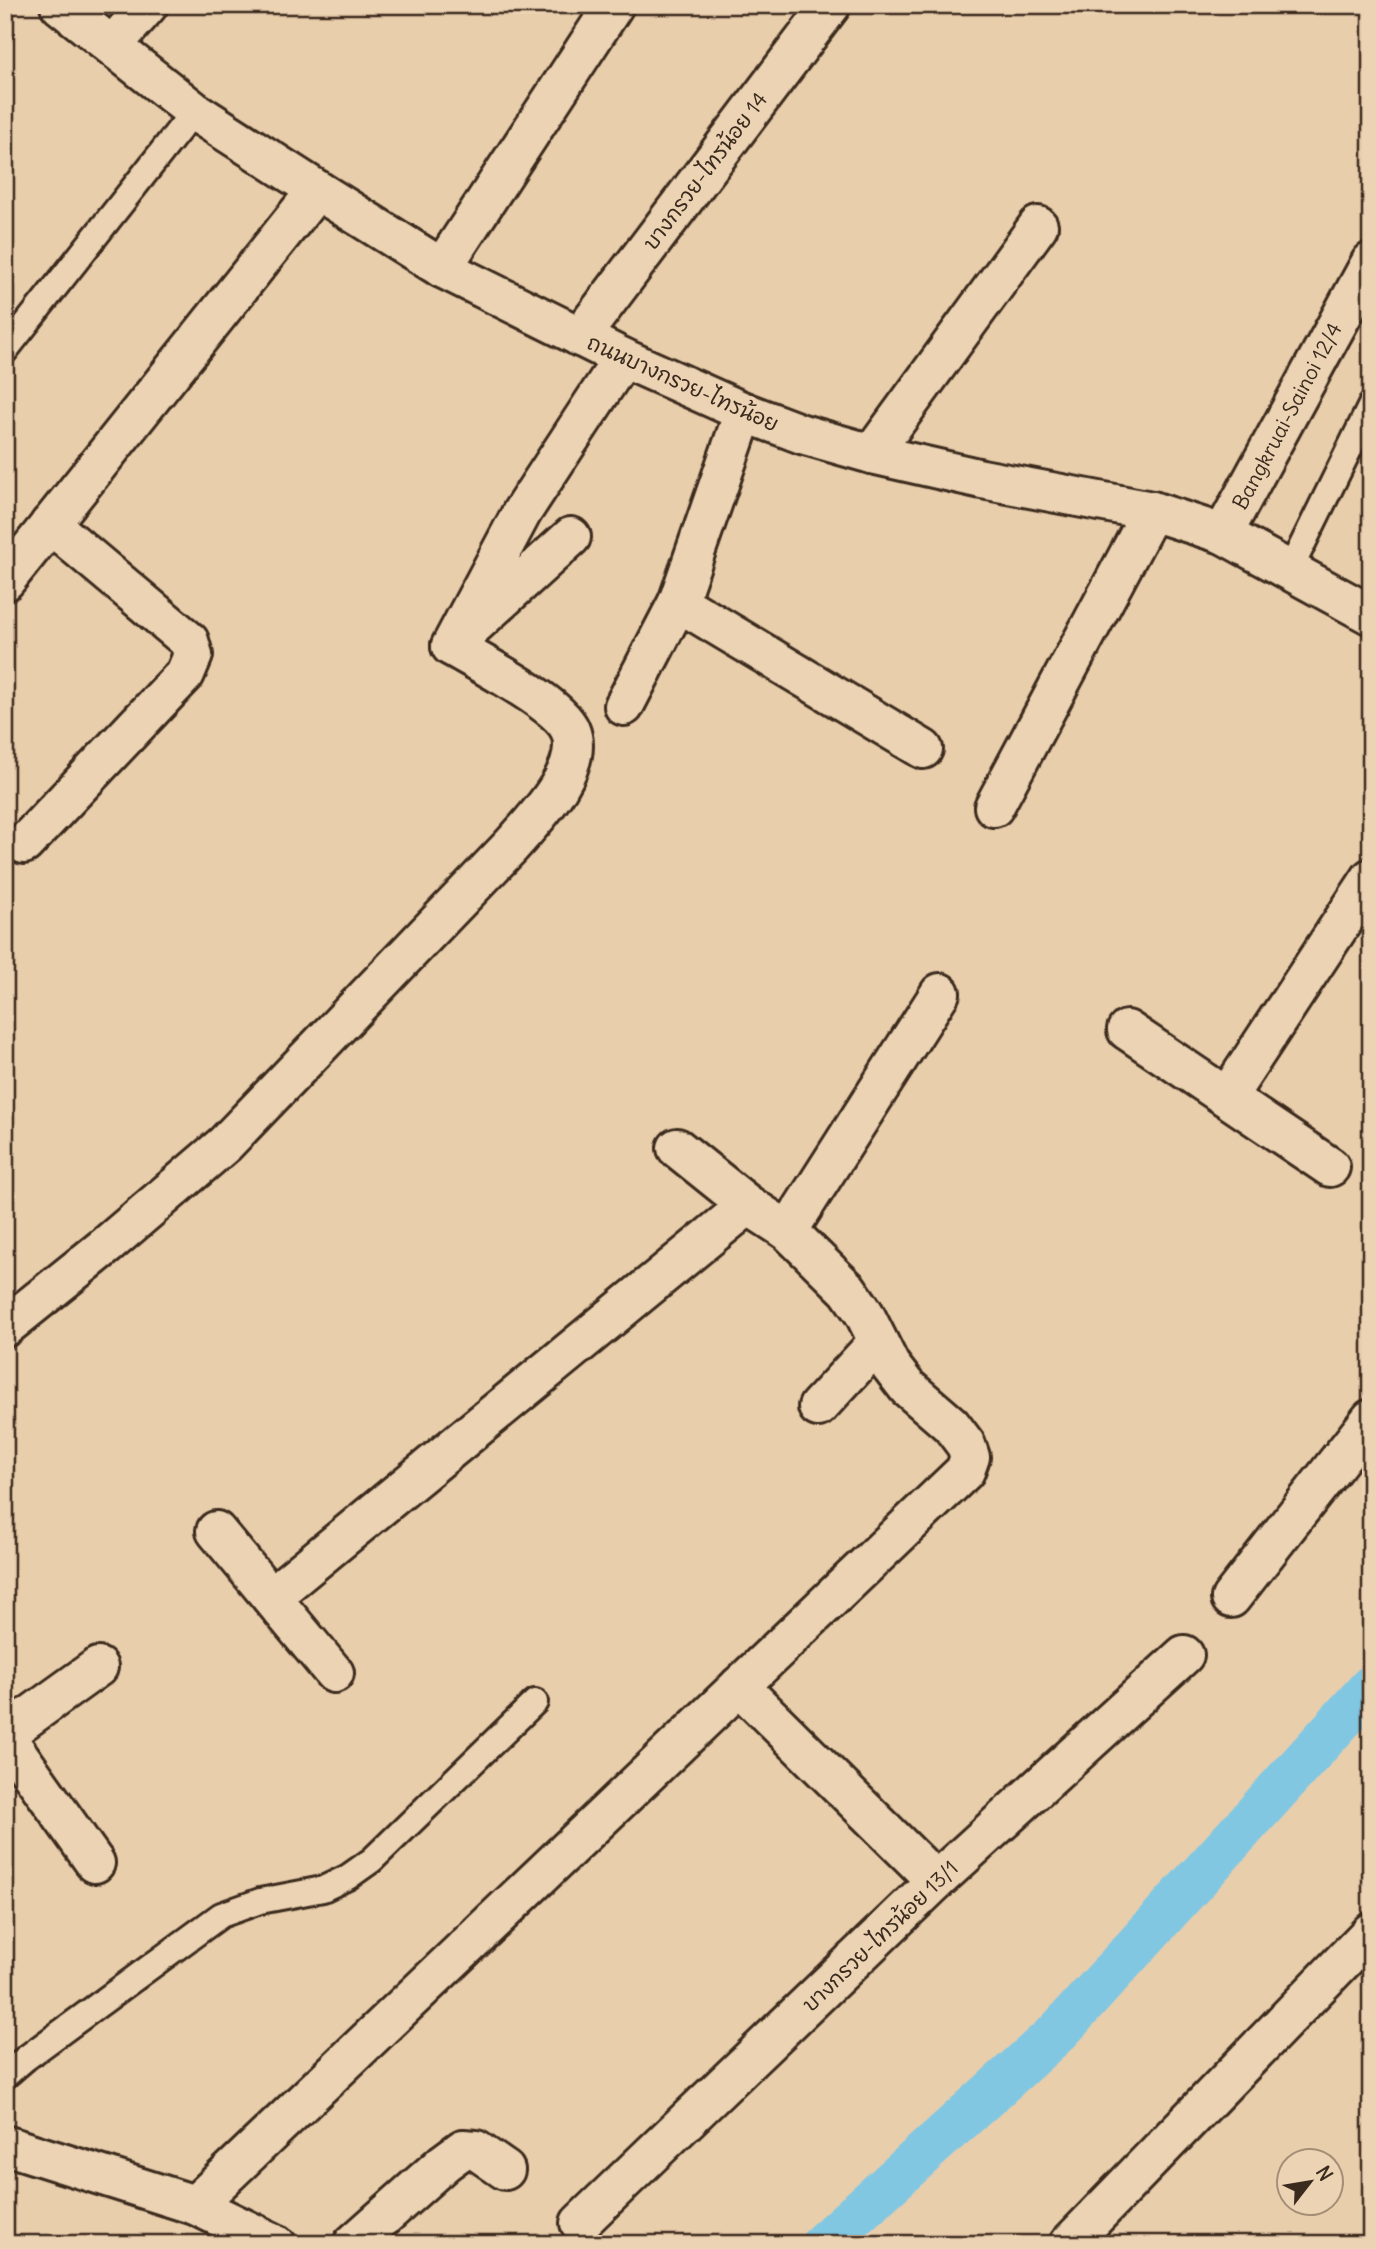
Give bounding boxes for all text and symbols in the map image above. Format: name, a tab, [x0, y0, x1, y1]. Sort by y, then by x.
street label: บางกรวย-ไทรน้อย 14	[637, 87, 773, 255]
street label: Bangkruai-Sainoi 12/4	[1226, 318, 1348, 514]
street label: ถนนบางกรวย-ไทรน้อย	[583, 329, 783, 437]
street label: บางกรวย-ไทรน้อย 13/1	[796, 1855, 964, 2017]
north arrow	[1274, 2148, 1344, 2218]
text: N	[1311, 2161, 1338, 2185]

